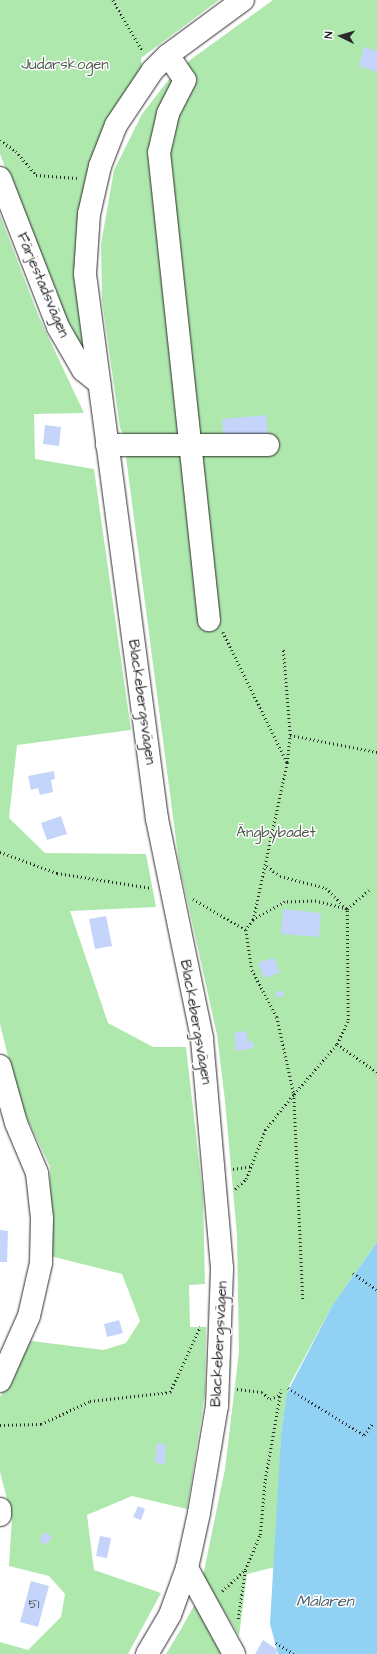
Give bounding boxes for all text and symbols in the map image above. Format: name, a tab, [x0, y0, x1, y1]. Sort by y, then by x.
north arrow	[321, 16, 361, 56]
text: N	[321, 31, 336, 39]
park label: Judarskogen	[21, 56, 109, 74]
street label: Färjestadsvägen	[13, 230, 73, 340]
street label: Blackebergsvägen	[124, 638, 160, 766]
park label: Ängbybadet	[236, 824, 316, 842]
street label: Blackebergsvägen	[176, 958, 216, 1086]
street label: Blackebergsvägen	[207, 1280, 231, 1408]
water label: Mälaren	[296, 1591, 354, 1611]
house number: 51	[29, 1596, 39, 1612]

